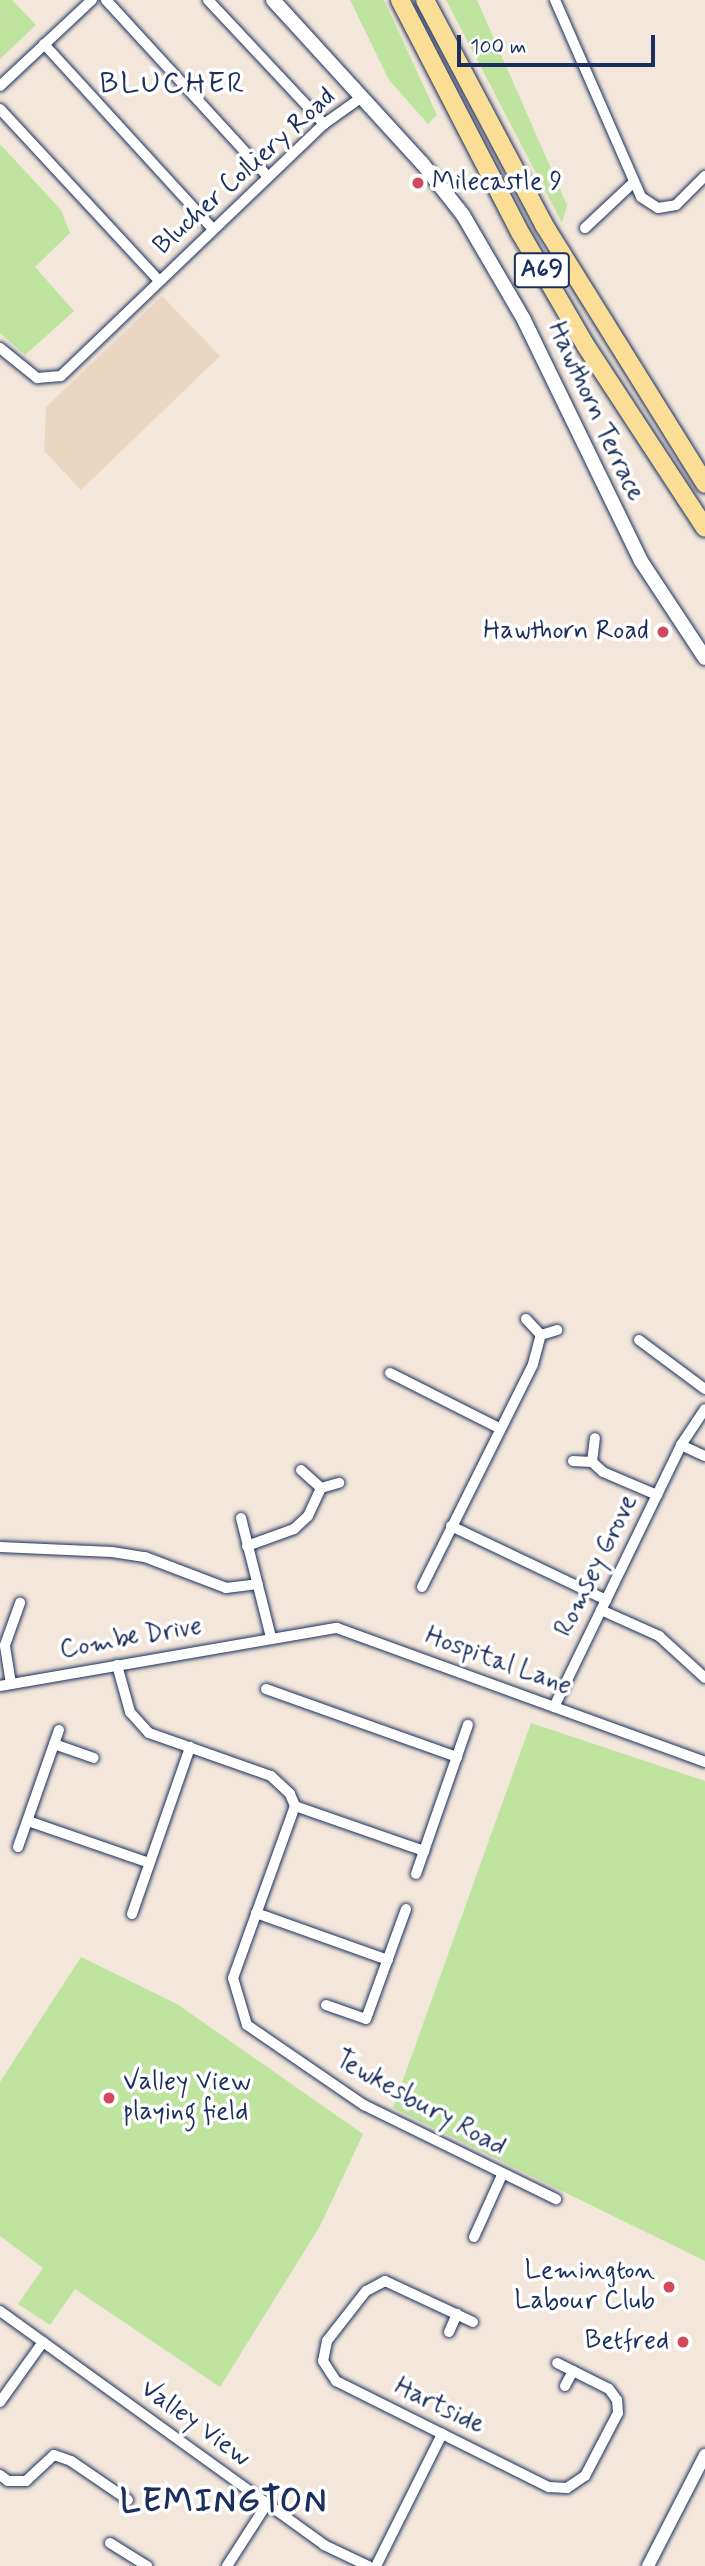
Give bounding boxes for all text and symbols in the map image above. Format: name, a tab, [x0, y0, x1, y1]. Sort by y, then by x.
scale bar	[460, 21, 658, 65]
text: 100 m	[470, 33, 526, 61]
district label: BLUCHER	[101, 66, 245, 102]
street label: Blucher Colliery Road	[146, 81, 344, 263]
place label: Milecastle 9	[432, 167, 562, 199]
marker: Milecastle 9	[410, 175, 426, 191]
road number: A69	[512, 249, 572, 290]
street label: Hawthorn Terrace	[540, 318, 650, 506]
place label: Hawthorn Road	[485, 616, 649, 648]
marker: Hawthorn Road	[655, 624, 671, 640]
street label: Romsey Grove	[549, 1490, 645, 1642]
street label: Combe Drive	[58, 1611, 204, 1667]
street label: Hospital Lane	[420, 1621, 576, 1703]
street label: Tewkesbury Road	[329, 2044, 511, 2164]
place label: Valley View playing field	[123, 2067, 248, 2128]
marker: Valley View playing field	[101, 2090, 117, 2106]
place label: Lemington Labour Club	[514, 2256, 655, 2318]
marker: Lemington Labour Club	[661, 2279, 677, 2295]
place label: Betfred	[585, 2326, 669, 2358]
marker: Betfred	[675, 2334, 691, 2350]
street label: Hartside	[389, 2372, 489, 2442]
street label: Valley View	[136, 2375, 254, 2473]
district label: LEMINGTON	[119, 2483, 329, 2523]

